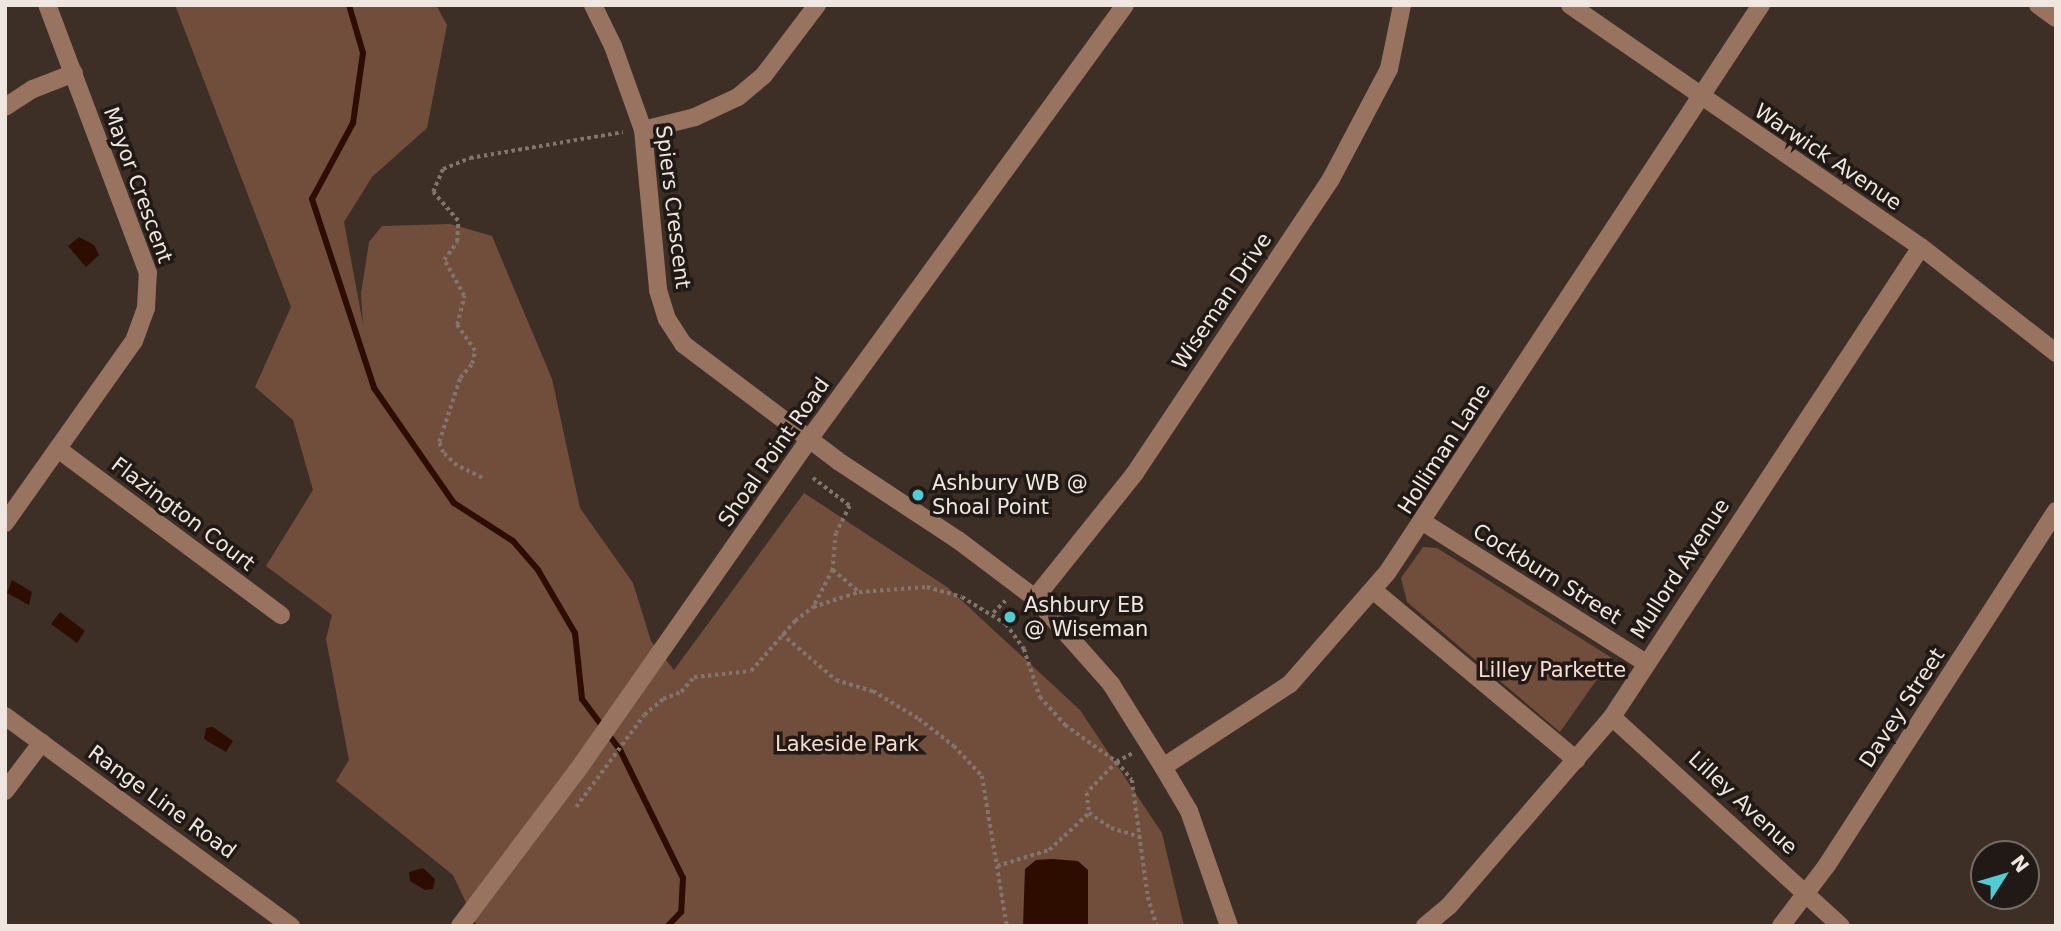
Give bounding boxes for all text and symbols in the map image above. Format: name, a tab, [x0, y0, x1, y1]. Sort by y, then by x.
street label: Warwick Avenue	[1750, 98, 1906, 216]
street label: Mayor Crescent	[98, 104, 178, 266]
street label: Spiers Crescent	[650, 124, 696, 290]
street label: Wiseman Drive	[1167, 228, 1277, 374]
street label: Shoal Point Road	[713, 373, 835, 531]
street label: Holliman Lane	[1393, 379, 1495, 519]
street label: Flazington Court	[106, 452, 260, 576]
place label: Ashbury WB @ Shoal Point	[932, 470, 1088, 520]
marker: Ashbury WB @ Shoal Point	[910, 487, 926, 503]
street label: Mullord Avenue	[1625, 494, 1735, 644]
street label: Cockburn Street	[1468, 518, 1626, 630]
place label: Ashbury EB @ Wiseman	[1024, 592, 1148, 642]
marker: Ashbury EB @ Wiseman	[1002, 609, 1018, 625]
street label: Davey Street	[1854, 644, 1950, 772]
park label: Lilley Parkette	[1478, 657, 1626, 683]
park label: Lakeside Park	[775, 731, 919, 757]
street label: Range Line Road	[83, 740, 241, 864]
street label: Lilley Avenue	[1683, 746, 1803, 860]
north arrow	[1970, 840, 2040, 910]
text: N	[2007, 851, 2034, 877]

